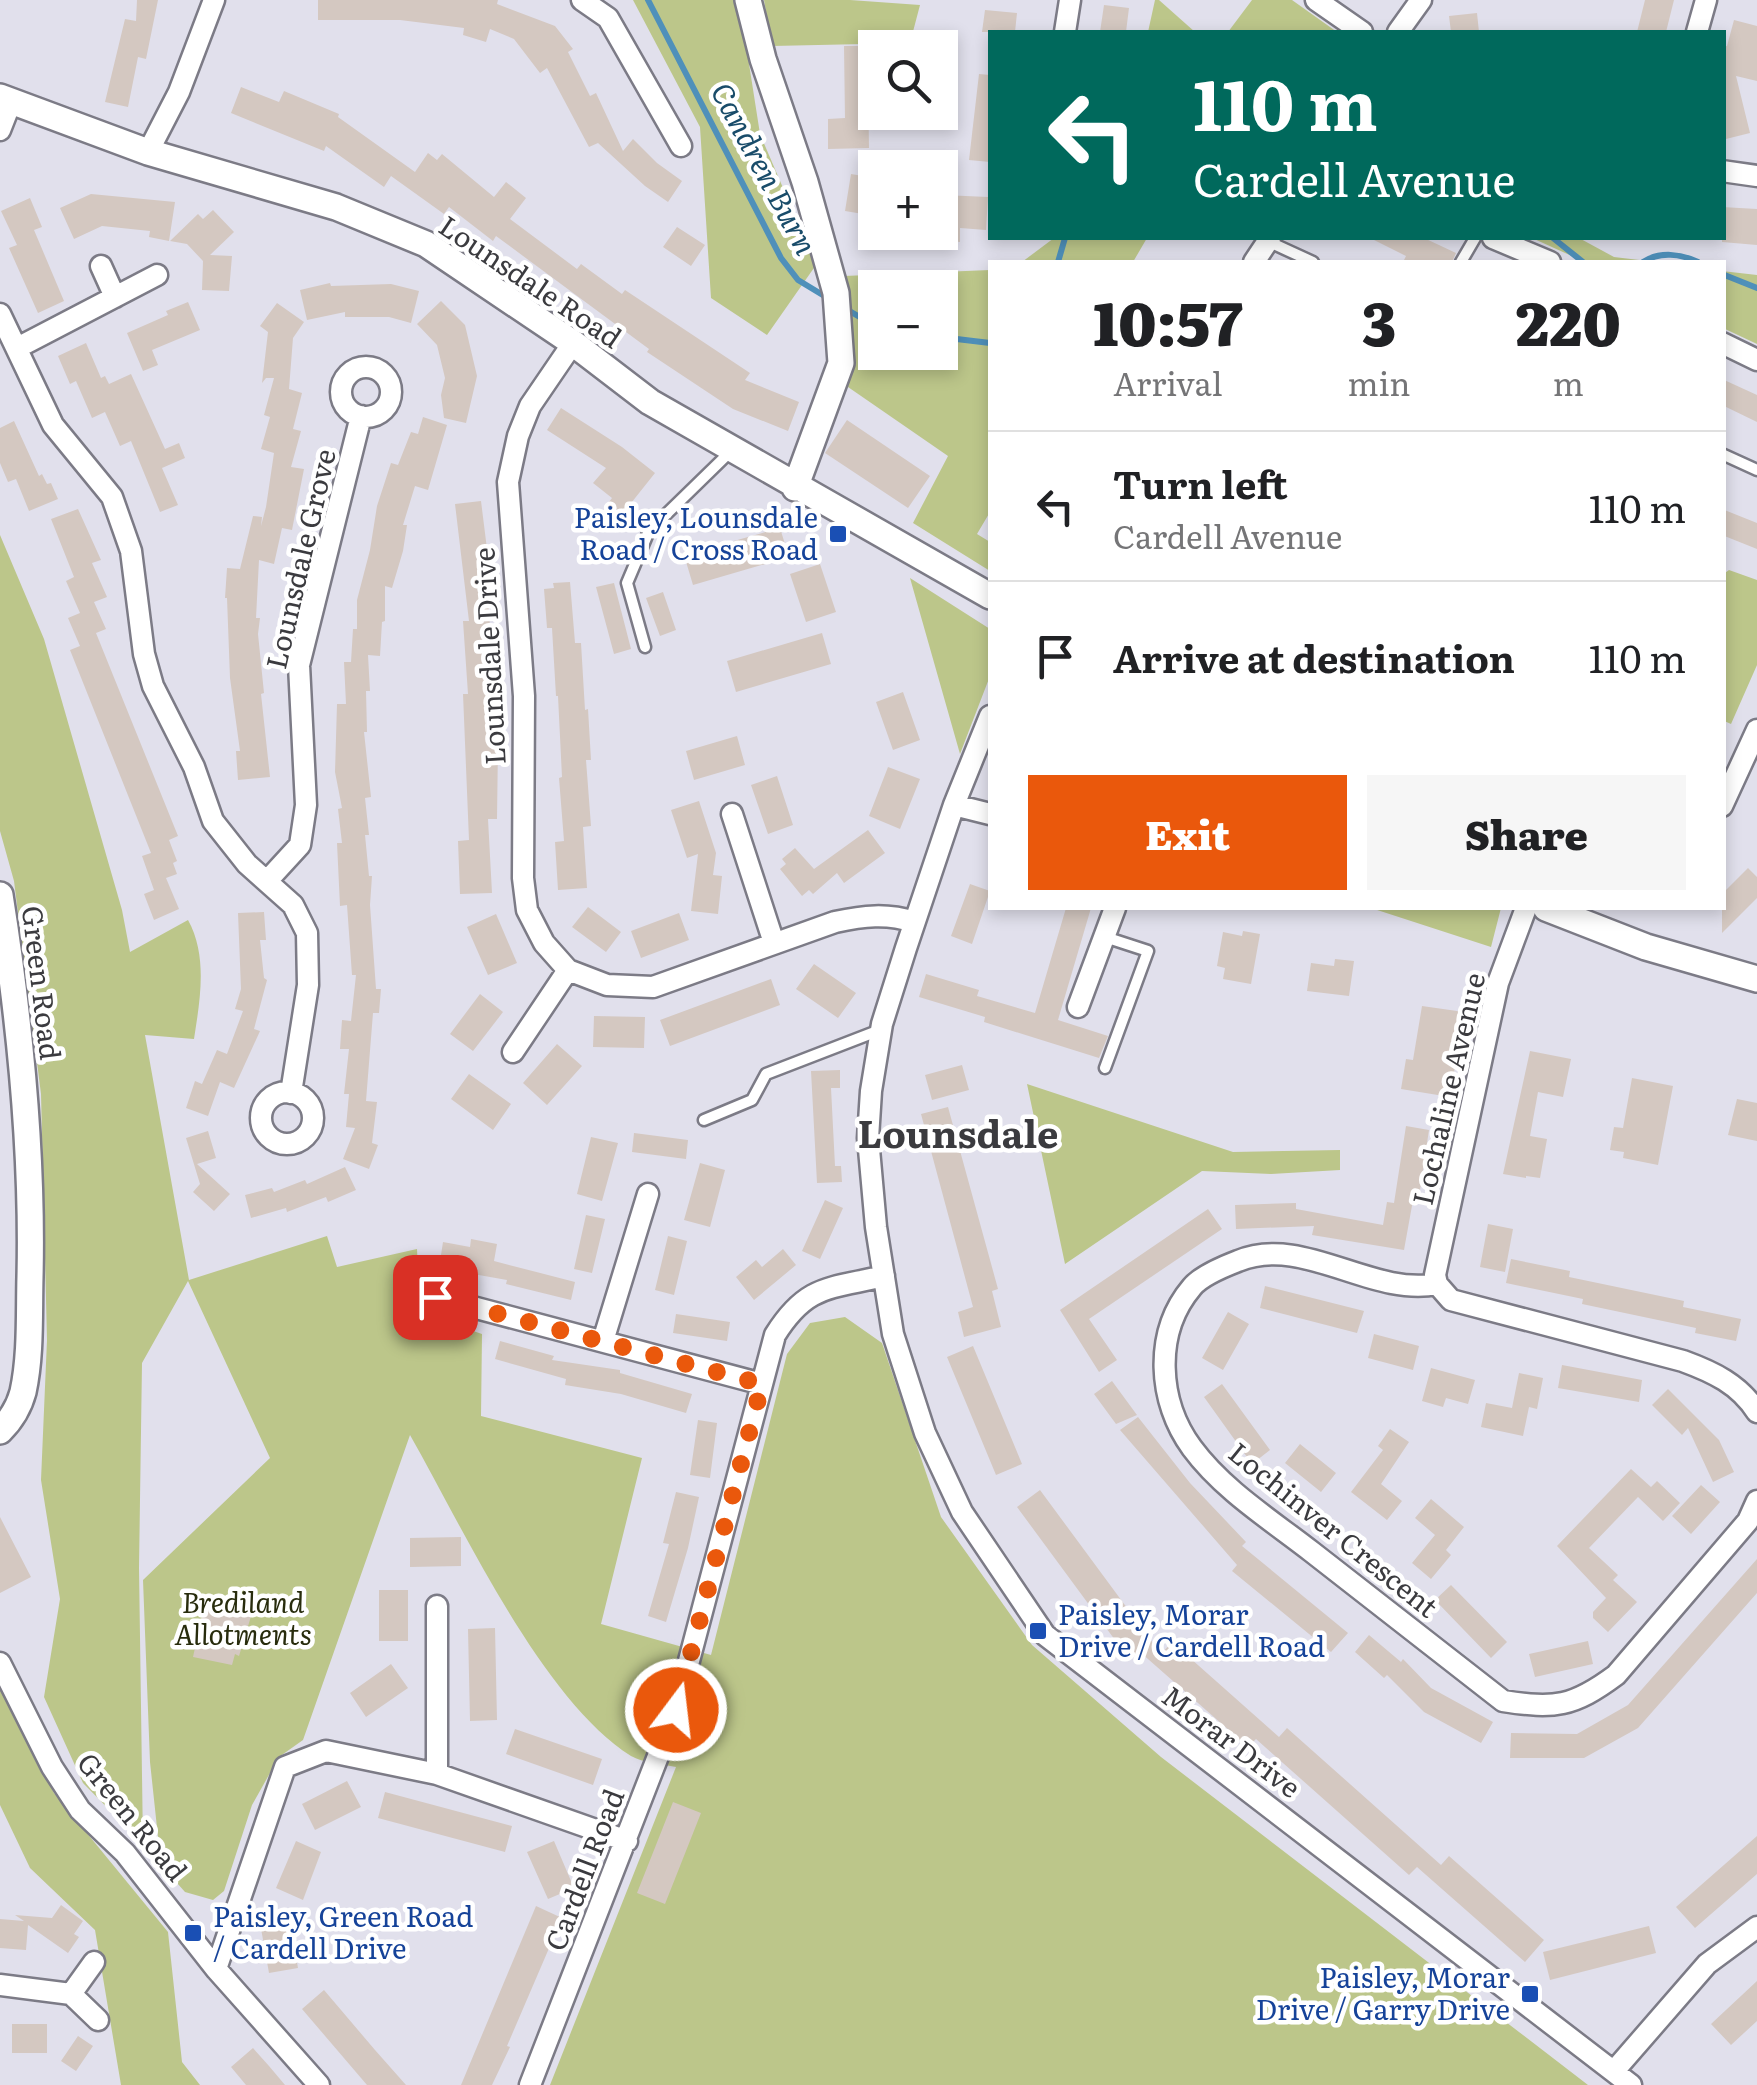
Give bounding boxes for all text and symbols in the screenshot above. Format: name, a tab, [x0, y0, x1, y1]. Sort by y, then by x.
map controls	[858, 30, 958, 370]
button: search	[858, 30, 958, 130]
text: 110 m	[1193, 49, 1378, 153]
icon: left	[1028, 70, 1158, 200]
water label: Candren Burn	[702, 74, 830, 262]
text: Cardell Avenue	[1193, 144, 1516, 211]
button: +	[858, 150, 958, 250]
street label: Lounsdale Road	[431, 204, 631, 357]
button: −	[858, 270, 958, 370]
text: 10:57	[1093, 275, 1242, 364]
text: 3	[1362, 275, 1396, 364]
text: 220	[1516, 275, 1621, 364]
text: Arrival	[1113, 358, 1222, 406]
text: min	[1348, 358, 1411, 406]
text: m	[1553, 358, 1584, 406]
street label: Lounsdale Grove	[253, 444, 345, 673]
text: Turn left	[1113, 454, 1288, 511]
text: 110 m	[1589, 478, 1686, 535]
icon: left	[1028, 479, 1083, 534]
place label: Paisley, Lounsdale Road / Cross Road	[574, 495, 818, 569]
text: Cardell Avenue	[1113, 511, 1342, 559]
marker: Paisley, Lounsdale Road / Cross Road	[827, 523, 849, 545]
street label: Lounsdale Drive	[461, 546, 515, 766]
text: Arrive at destination	[1113, 628, 1515, 685]
text: 110 m	[1589, 628, 1686, 685]
icon: arrive	[1028, 629, 1083, 684]
button: Exit	[1028, 775, 1347, 890]
button: Share	[1367, 775, 1686, 890]
street label: Green Road	[13, 903, 73, 1062]
street label: Lochaline Avenue	[1400, 968, 1494, 1209]
district label: Lounsdale	[858, 1103, 1058, 1160]
pin	[393, 1255, 478, 1340]
icon: arrive	[408, 1270, 463, 1325]
street label: Lochinver Crescent	[1221, 1431, 1449, 1627]
park label: Brediland Allotments	[174, 1580, 312, 1654]
place label: Paisley, Morar Drive / Cardell Road	[1058, 1592, 1325, 1666]
marker: Paisley, Morar Drive / Cardell Road	[1027, 1620, 1049, 1642]
position arrow	[624, 1658, 728, 1762]
street label: Morar Drive	[1154, 1674, 1310, 1807]
street label: Green Road	[69, 1742, 199, 1889]
street label: Cardell Road	[533, 1782, 633, 1956]
place label: Paisley, Green Road / Cardell Drive	[213, 1894, 473, 1968]
marker: Paisley, Green Road / Cardell Drive	[182, 1922, 204, 1944]
place label: Paisley, Morar Drive / Garry Drive	[1256, 1955, 1511, 2029]
marker: Paisley, Morar Drive / Garry Drive	[1519, 1983, 1541, 2005]

